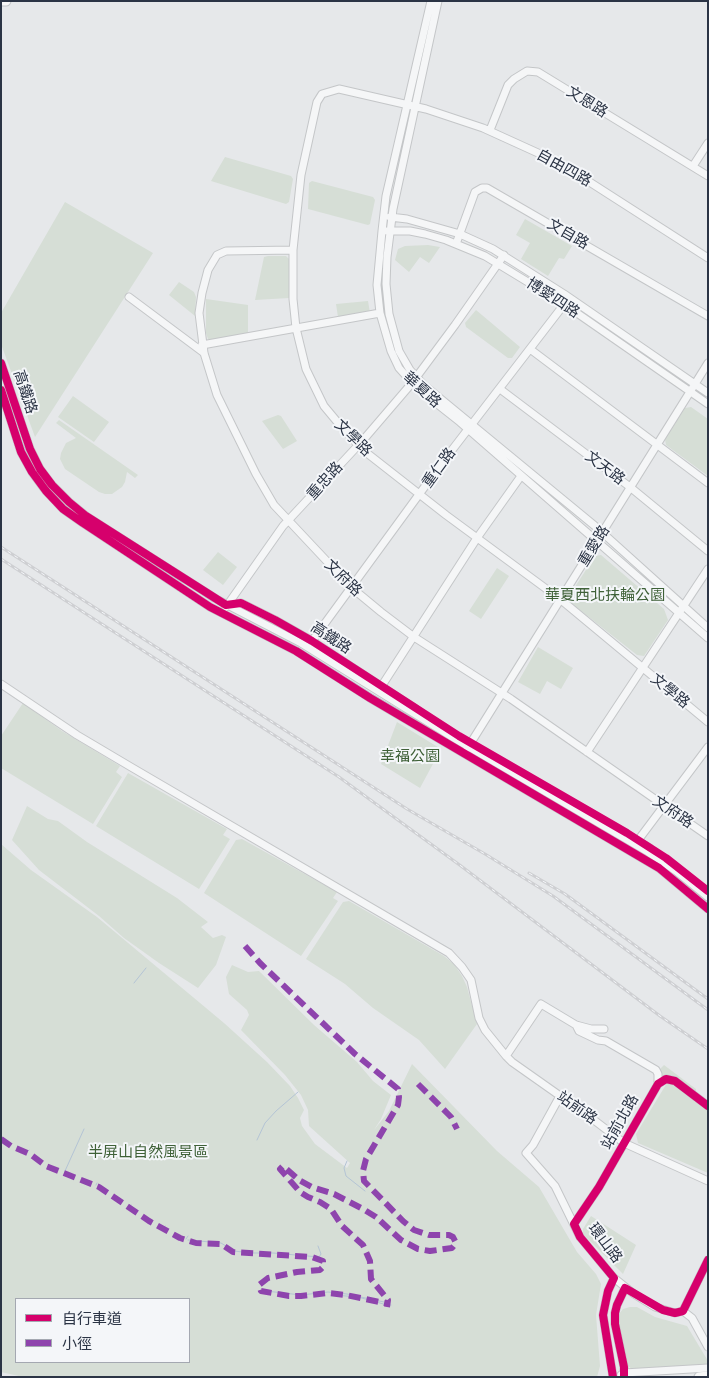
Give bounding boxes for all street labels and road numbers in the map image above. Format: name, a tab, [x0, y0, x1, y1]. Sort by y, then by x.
street label: 文恩路	[563, 82, 611, 122]
street label: 自由四路	[533, 146, 595, 190]
street label: 文自路	[544, 215, 592, 253]
street label: 博愛四路	[523, 274, 583, 322]
street label: 高鐵路	[9, 368, 41, 416]
street label: 華夏路	[399, 368, 445, 412]
street label: 文學路	[331, 416, 375, 460]
street label: 重仁路	[418, 445, 460, 491]
street label: 文天路	[582, 447, 628, 489]
street label: 重忠路	[303, 458, 347, 504]
street label: 重愛路	[574, 522, 614, 570]
street label: 文府路	[321, 556, 365, 600]
street label: 高鐵路	[307, 618, 355, 658]
street label: 文學路	[647, 670, 693, 712]
street label: 文府路	[649, 792, 697, 832]
street label: 站前路	[553, 1088, 601, 1128]
street label: 站前北路	[598, 1091, 642, 1153]
street label: 環山路	[584, 1220, 626, 1266]

